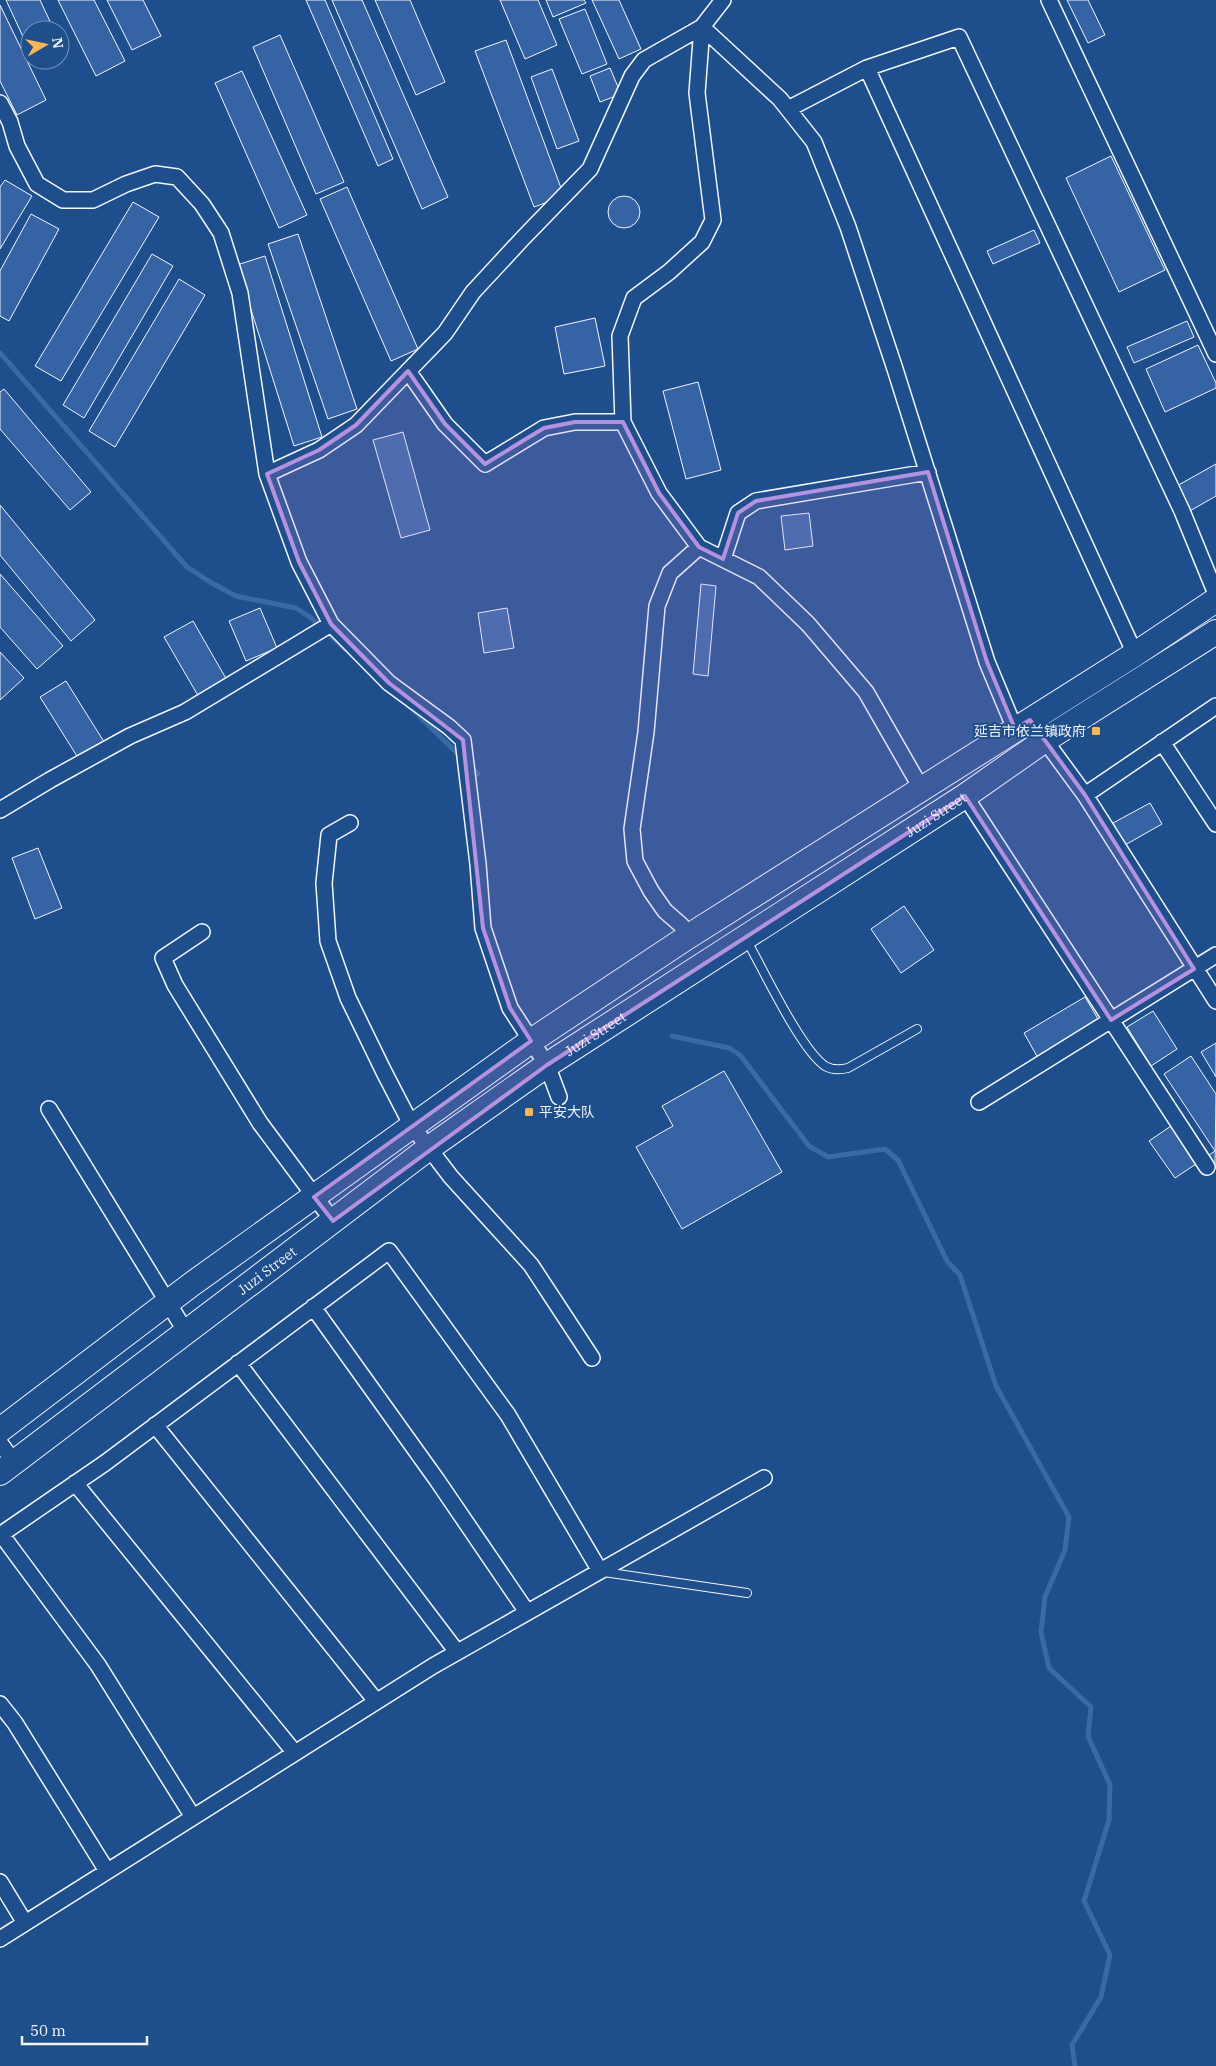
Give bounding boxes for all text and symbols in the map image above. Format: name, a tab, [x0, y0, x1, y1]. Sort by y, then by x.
north arrow	[20, 20, 70, 70]
text: N	[48, 36, 68, 50]
place label: 延吉市依兰镇政府	[974, 722, 1086, 740]
marker: 延吉市依兰镇政府	[1090, 725, 1102, 737]
street label: Juzi Street	[902, 788, 970, 841]
street label: Juzi Street	[561, 1008, 629, 1060]
place label: 平安大队	[539, 1103, 595, 1121]
marker: 平安大队	[523, 1106, 535, 1118]
street label: Juzi Street	[234, 1243, 300, 1299]
scale bar	[22, 2014, 148, 2046]
text: 50 m	[30, 2021, 66, 2040]

